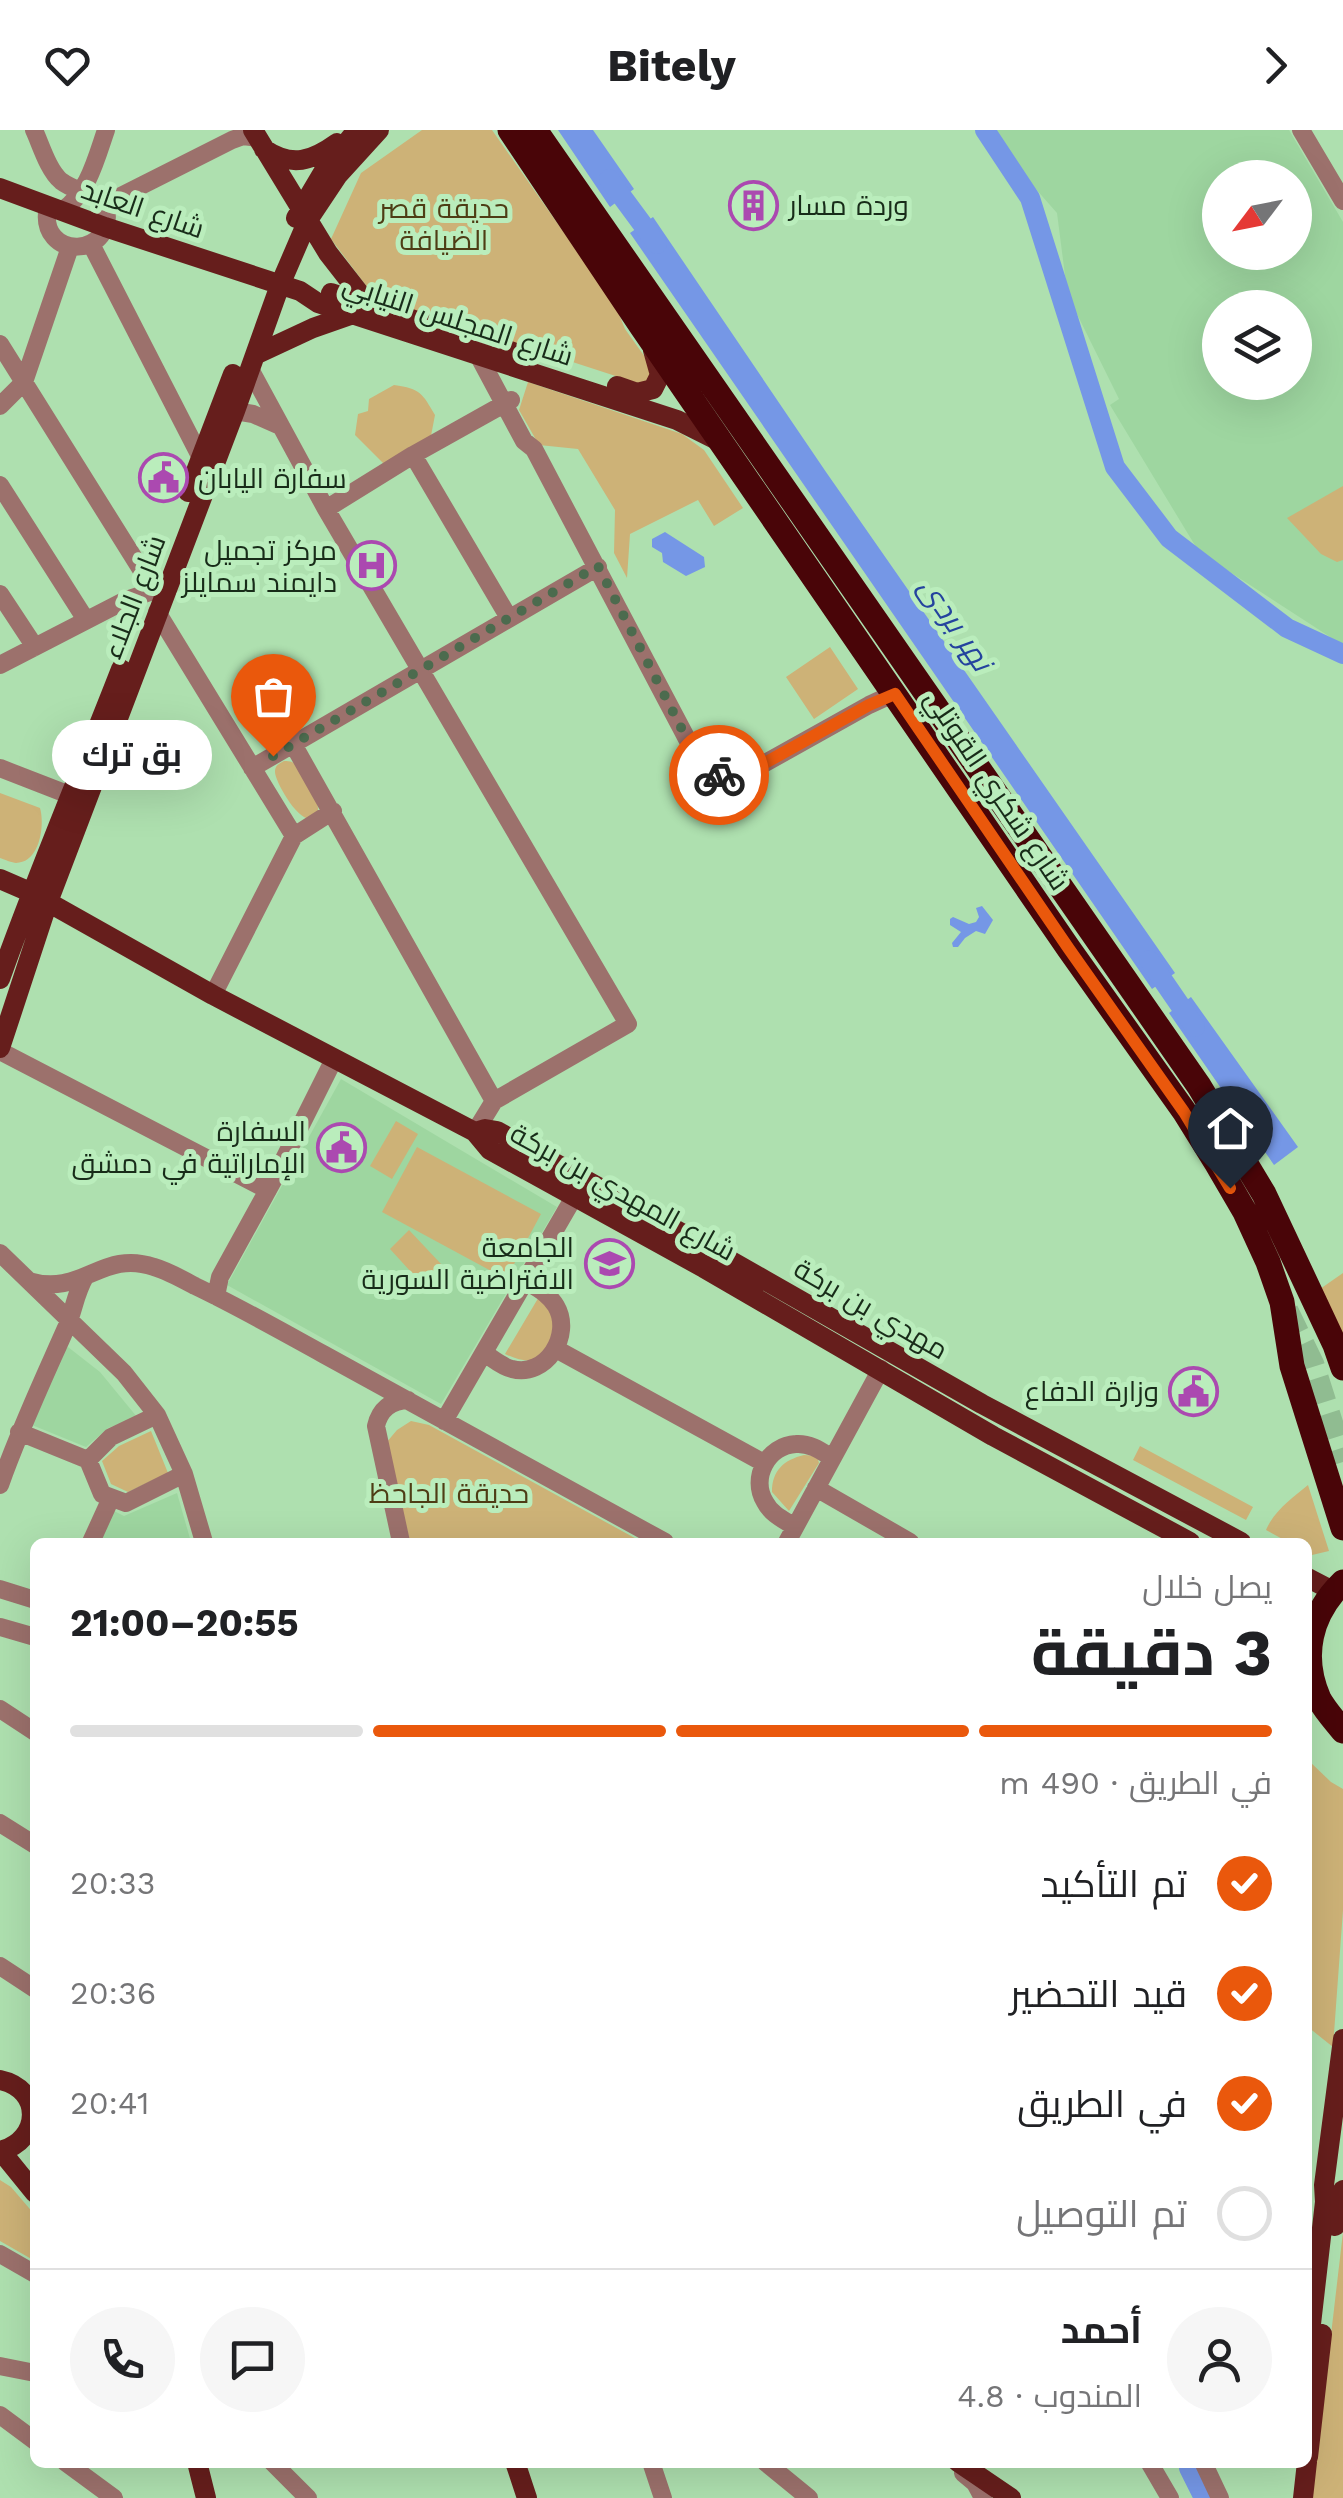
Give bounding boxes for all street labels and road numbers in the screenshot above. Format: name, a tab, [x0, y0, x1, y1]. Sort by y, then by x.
street label: شارع العابد	[77, 173, 209, 247]
street label: شارع المجلس النيابي	[337, 267, 577, 378]
street label: شارع الجلاء	[95, 530, 175, 664]
street label: شارع شكري القوتلي	[914, 684, 1076, 899]
street label: شارع المهدي بن بركة	[502, 1116, 741, 1272]
street label: مهدي بن بركة	[786, 1252, 954, 1371]

